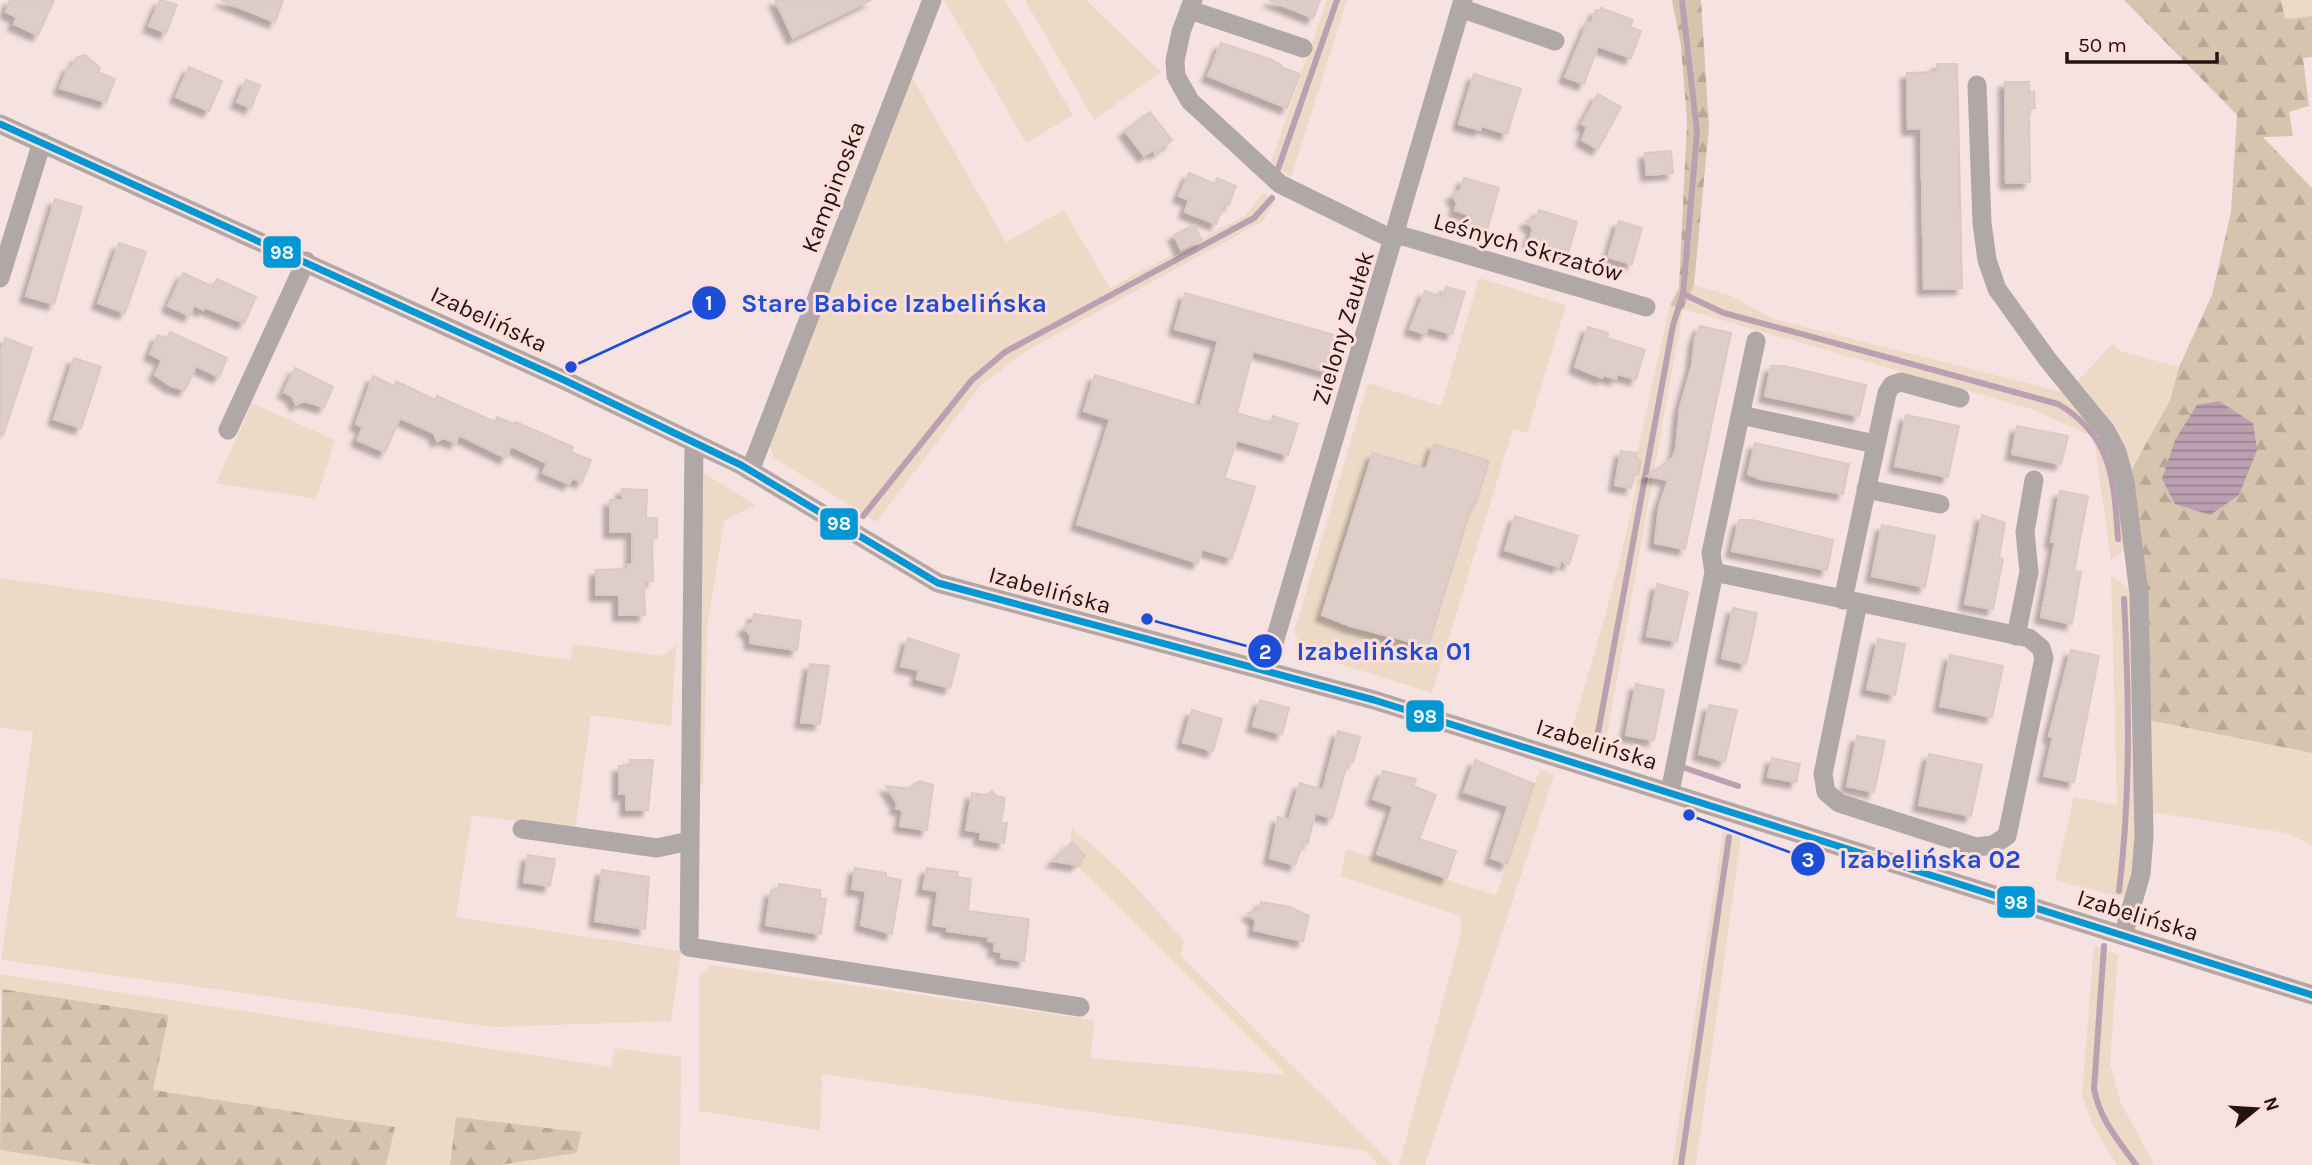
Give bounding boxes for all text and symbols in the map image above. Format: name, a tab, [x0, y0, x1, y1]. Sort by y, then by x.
scale bar	[2067, 21, 2218, 65]
text: 50 m	[2078, 33, 2127, 57]
street label: Kampinoska	[795, 117, 871, 257]
street label: Leśnych Skrzatów	[1430, 207, 1626, 287]
line badge: 98	[262, 235, 302, 269]
text: 98	[270, 242, 294, 264]
street label: Zielony Zaułek	[1306, 248, 1380, 408]
callout: Stare Babice Izabelińska	[692, 279, 1061, 326]
street label: Izabelińska	[426, 280, 552, 358]
text: Stare Babice Izabelińska	[741, 288, 1047, 319]
text: 1	[705, 291, 713, 315]
line badge: 98	[819, 507, 859, 541]
text: 98	[827, 513, 851, 535]
street label: Izabelińska	[986, 560, 1114, 620]
callout: Izabelińska 01	[1247, 628, 1485, 675]
text: Izabelińska 01	[1297, 636, 1471, 667]
text: 2	[1259, 640, 1271, 664]
line badge: 98	[1405, 699, 1445, 733]
text: 98	[1413, 706, 1437, 728]
street label: Izabelińska	[1533, 712, 1661, 776]
callout: Izabelińska 02	[1791, 836, 2035, 883]
text: Izabelińska 02	[1839, 844, 2021, 875]
text: 3	[1801, 848, 1815, 872]
street label: Izabelińska	[2074, 883, 2202, 947]
line badge: 98	[1996, 885, 2036, 919]
text: 98	[2004, 892, 2028, 914]
north arrow	[2221, 1074, 2291, 1144]
text: N	[2259, 1094, 2284, 1114]

